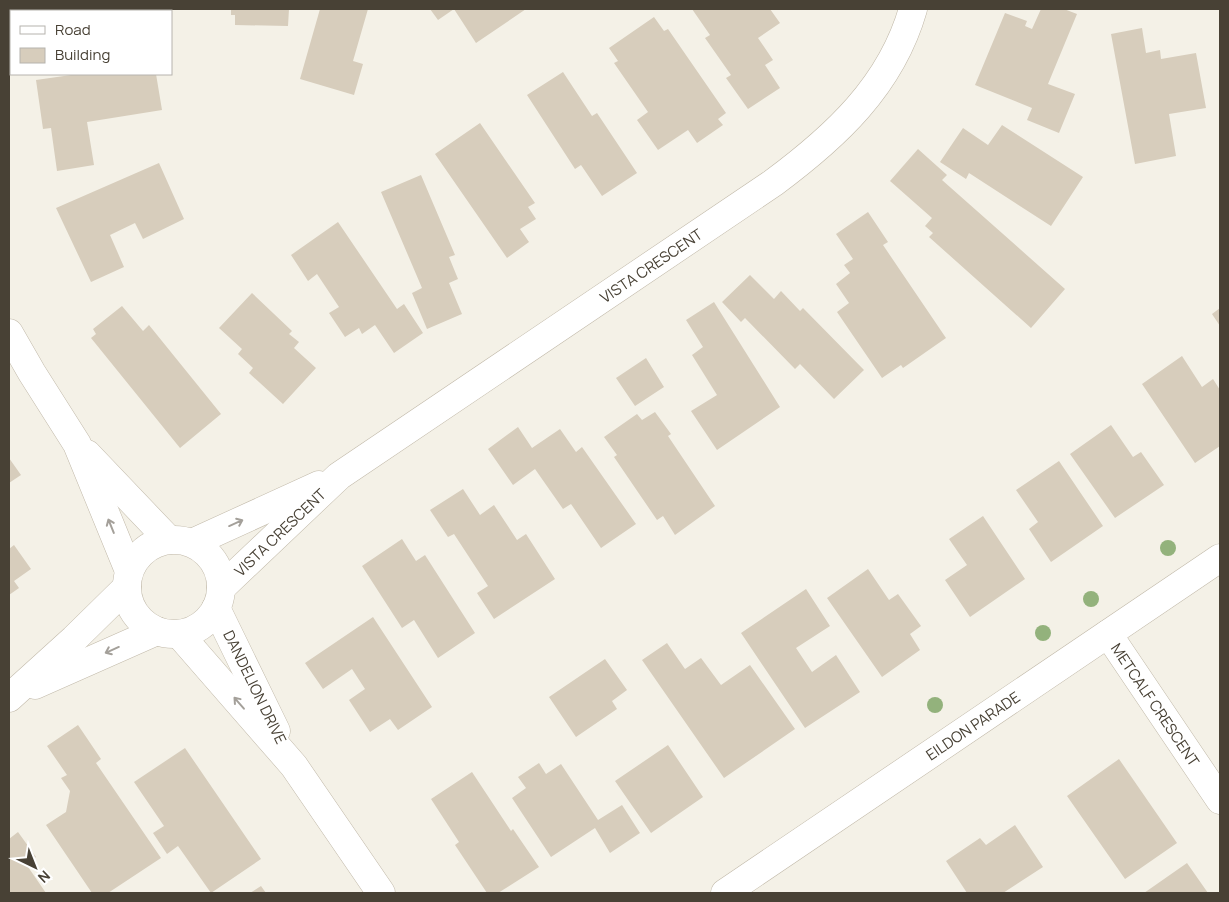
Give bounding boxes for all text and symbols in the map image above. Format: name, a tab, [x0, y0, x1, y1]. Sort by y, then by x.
legend	[10, 10, 172, 75]
text: Road	[55, 19, 91, 40]
text: Building	[55, 44, 110, 65]
street label: VISTA CRESCENT	[596, 223, 706, 307]
street label: VISTA CRESCENT	[229, 484, 330, 581]
one-way arrow	[228, 518, 243, 527]
one-way arrow	[105, 519, 115, 534]
street label: DANDELION DRIVE	[218, 627, 292, 747]
street label: METCALF CRESCENT	[1106, 639, 1205, 770]
one-way arrow	[105, 646, 120, 656]
street label: EILDON PARADE	[921, 686, 1024, 765]
one-way arrow	[233, 696, 244, 709]
north arrow	[10, 842, 60, 892]
text: N	[34, 866, 54, 887]

